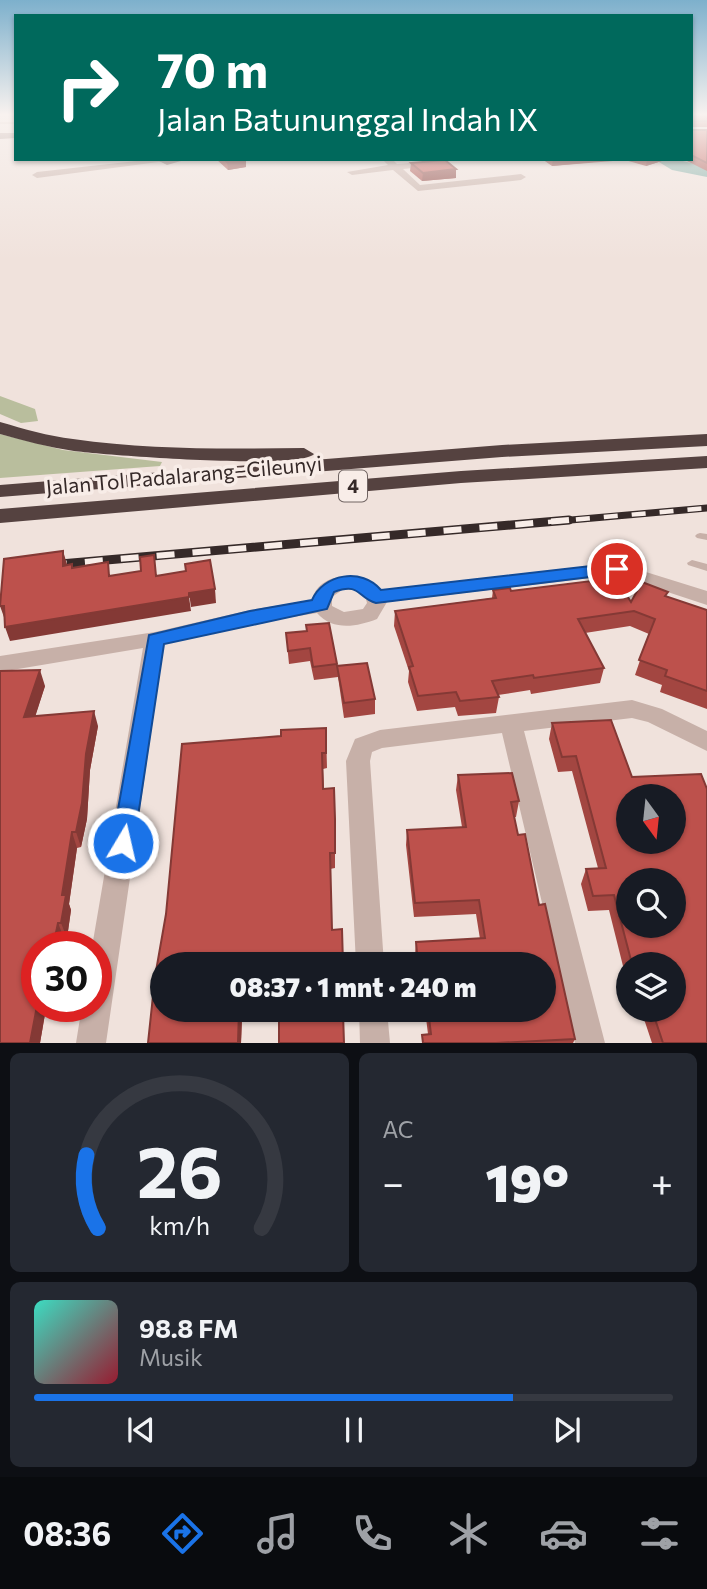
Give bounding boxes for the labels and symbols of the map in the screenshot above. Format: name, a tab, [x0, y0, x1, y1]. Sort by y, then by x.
street label: Jalan Tol Padalarang–Cileunyi	[45, 450, 323, 499]
road number: 4	[339, 471, 367, 502]
pin	[587, 539, 647, 599]
north arrow	[616, 784, 686, 854]
position arrow	[86, 806, 160, 880]
speed limit sign: 30	[21, 931, 112, 1022]

